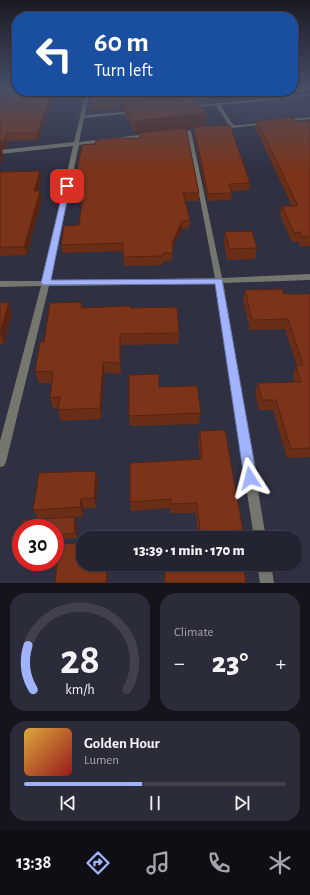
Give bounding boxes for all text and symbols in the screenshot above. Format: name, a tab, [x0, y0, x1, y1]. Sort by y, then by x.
icon: left	[28, 28, 80, 80]
text: 60 m	[94, 29, 149, 57]
text: Turn left	[94, 62, 153, 80]
pin	[50, 169, 84, 203]
icon: arrive	[56, 175, 78, 197]
position arrow	[229, 457, 271, 499]
speed limit sign: 30	[12, 519, 64, 571]
text: 13:39 · 1 min · 170 m	[133, 543, 245, 558]
text: Climate	[174, 626, 213, 639]
text: 28	[60, 640, 100, 681]
text: 23°	[212, 648, 248, 678]
text: −	[174, 652, 185, 674]
text: +	[275, 652, 286, 674]
text: km/h	[65, 683, 95, 697]
text: Golden Hour	[84, 736, 160, 751]
text: Lumen	[84, 754, 119, 767]
icon: previous	[57, 792, 79, 814]
icon: pause	[144, 792, 166, 814]
icon: next	[231, 792, 253, 814]
icon: directions	[84, 849, 112, 877]
icon: music	[144, 849, 172, 877]
icon: phone	[205, 849, 233, 877]
icon: climate	[266, 849, 294, 877]
text: 13:38	[16, 854, 51, 872]

